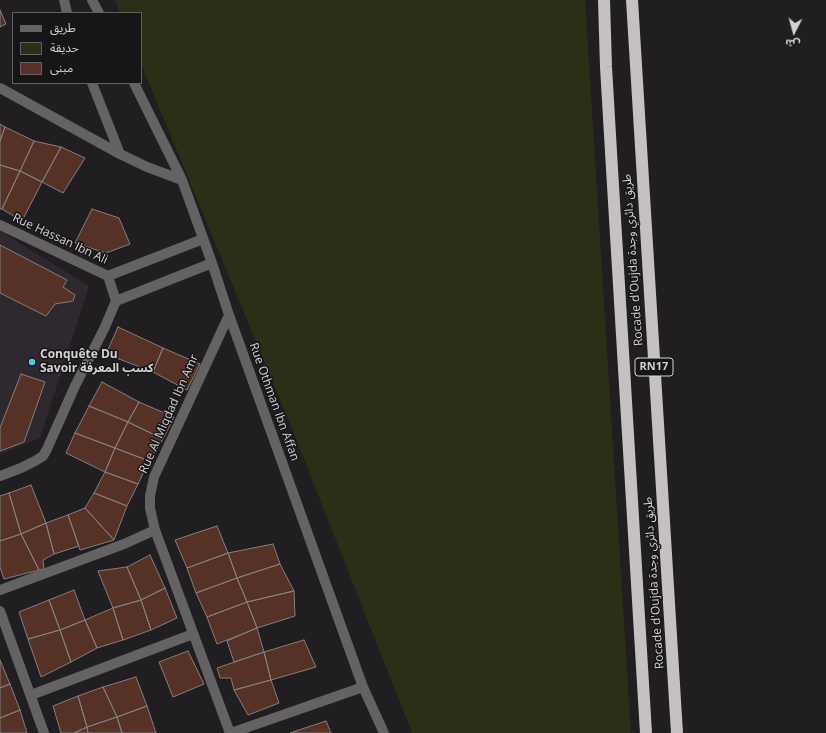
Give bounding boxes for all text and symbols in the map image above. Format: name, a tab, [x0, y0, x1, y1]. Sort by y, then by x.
legend	[12, 12, 142, 84]
north arrow	[774, 12, 814, 52]
text: طريق	[50, 19, 76, 36]
text: ش	[784, 36, 801, 53]
text: حديقة	[50, 39, 79, 56]
text: مبنى	[50, 59, 73, 76]
street label: Rocade d'Oujda طريق دائري وجدة	[620, 173, 646, 347]
street label: Rue Hassan Ibn Ali	[10, 211, 110, 267]
street label: Rue Othman Ibn Affan	[246, 341, 302, 463]
place label: Conquête Du Savoir كسب المعرفة	[40, 348, 154, 376]
street label: Rue Al Miqdad Ibn Amr	[136, 352, 202, 476]
marker: Conquête Du Savoir كسب المعرفة	[27, 357, 37, 367]
road number: RN17	[635, 358, 673, 376]
street label: Rocade d'Oujda طريق دائري وجدة	[641, 496, 667, 670]

